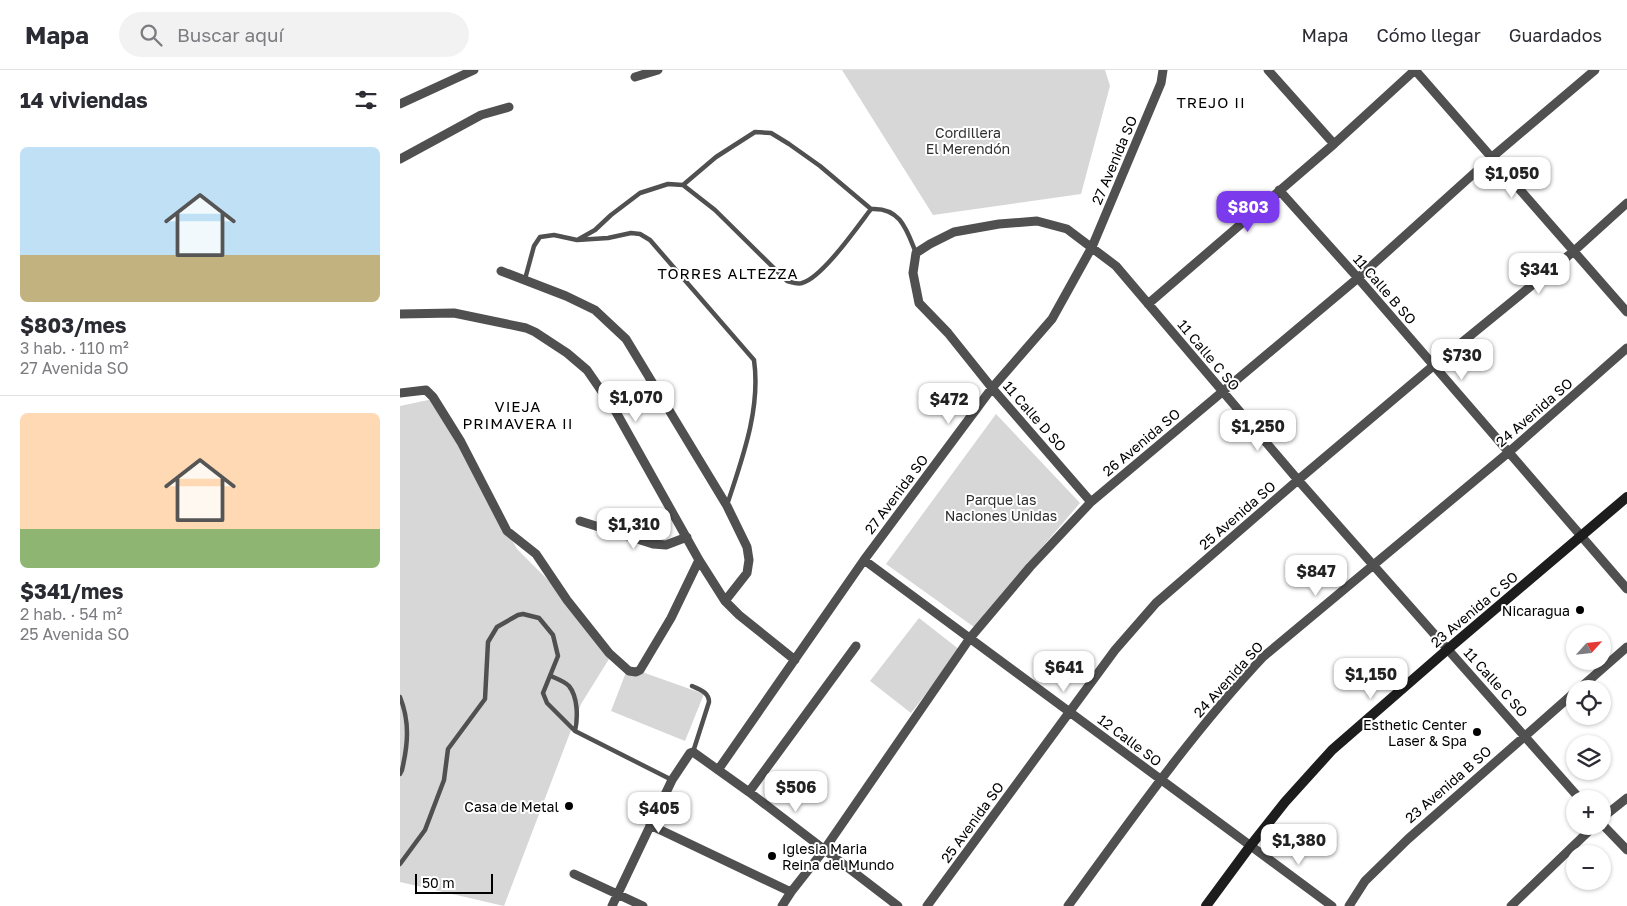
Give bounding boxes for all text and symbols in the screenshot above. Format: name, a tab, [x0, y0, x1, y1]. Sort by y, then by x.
search box	[119, 12, 469, 57]
text: Mapa	[25, 20, 89, 49]
icon: search	[137, 21, 165, 49]
text: Buscar aquí	[177, 23, 284, 46]
text: Mapa	[1302, 24, 1348, 46]
text: Cómo llegar	[1376, 24, 1481, 46]
text: Guardados	[1509, 24, 1602, 46]
icon: filters	[352, 86, 380, 114]
text: 14 viviendas	[20, 87, 148, 113]
district label: TREJO II	[1176, 93, 1246, 111]
street label: 27 Avenida SO	[1088, 113, 1140, 207]
park label: Cordillera El Merendón	[926, 124, 1010, 157]
pin: $1,050	[1471, 156, 1553, 199]
text: $1,050	[1485, 163, 1539, 183]
icon: home	[155, 180, 245, 270]
pin: $803	[1218, 190, 1278, 233]
text: $803	[1227, 197, 1269, 217]
street label: 11 Calle B SO	[1350, 251, 1420, 327]
pin: $341	[1509, 252, 1569, 295]
text: $341	[1520, 259, 1558, 279]
district label: TORRES ALTEZZA	[657, 264, 799, 282]
text: $803/mes	[20, 312, 127, 338]
street label: 11 Calle C SO	[1174, 316, 1244, 394]
text: 3 hab. · 110 m²	[20, 338, 129, 358]
pin: $730	[1432, 338, 1492, 381]
text: $730	[1442, 345, 1482, 365]
text: 27 Avenida SO	[20, 358, 129, 378]
street label: 24 Avenida SO	[1492, 374, 1576, 450]
street label: 11 Calle D SO	[1000, 377, 1070, 455]
pin: $1,070	[595, 380, 677, 423]
pin: $472	[919, 382, 979, 425]
text: $1,070	[609, 387, 663, 407]
text: $472	[929, 389, 969, 409]
district label: VIEJA PRIMAVERA II	[463, 397, 573, 432]
street label: 26 Avenida SO	[1099, 405, 1183, 479]
pin: $1,250	[1217, 410, 1299, 452]
text: $1,250	[1231, 416, 1285, 436]
icon: home	[155, 445, 245, 535]
street label: 27 Avenida SO	[861, 451, 931, 537]
street label: 25 Avenida SO	[1195, 477, 1279, 553]
park label: Parque las Naciones Unidas	[945, 491, 1057, 524]
pin: $1,310	[593, 508, 675, 550]
text: $1,310	[608, 514, 660, 534]
pin: $847	[1286, 554, 1346, 597]
text: $847	[1296, 561, 1336, 581]
street label: 23 Avenida C SO	[1427, 568, 1521, 650]
text: $341/mes	[20, 578, 123, 604]
place label: Nicaragua	[1502, 602, 1570, 619]
text: 2 hab. · 54 m²	[20, 604, 122, 624]
marker: Nicaragua	[1574, 604, 1586, 616]
text: 25 Avenida SO	[20, 624, 129, 644]
north arrow	[1566, 625, 1611, 670]
map controls	[1566, 625, 1611, 890]
street label: 24 Avenida SO	[1190, 638, 1266, 720]
street label: 11 Calle C SO	[1460, 644, 1532, 720]
pin: $641	[1034, 650, 1094, 693]
text: $641	[1044, 657, 1084, 677]
pin: $1,150	[1330, 658, 1412, 700]
text: $1,150	[1345, 664, 1397, 684]
button: locate	[1566, 680, 1611, 725]
street label: 12 Calle SO	[1095, 710, 1165, 770]
place label: Esthetic Center Laser & Spa	[1363, 716, 1468, 749]
marker: Esthetic Center Laser & Spa	[1471, 726, 1483, 738]
button: layers	[1566, 735, 1611, 780]
street label: 23 Avenida B SO	[1401, 742, 1495, 826]
pin: $506	[766, 770, 826, 813]
text: $506	[775, 777, 817, 797]
street label: 25 Avenida SO	[937, 778, 1007, 866]
button: +	[1566, 790, 1611, 835]
pin: $405	[629, 792, 689, 834]
place label: Casa de Metal	[464, 798, 559, 815]
text: $405	[639, 798, 679, 818]
marker: Casa de Metal	[563, 800, 575, 812]
pin: $1,380	[1258, 824, 1340, 866]
text: $1,380	[1272, 830, 1326, 850]
place label: Iglesia Maria Reina del Mundo	[782, 840, 894, 873]
button: −	[1566, 845, 1611, 890]
marker: Iglesia Maria Reina del Mundo	[766, 850, 778, 862]
scale bar	[415, 871, 492, 894]
text: 50 m	[422, 874, 455, 891]

